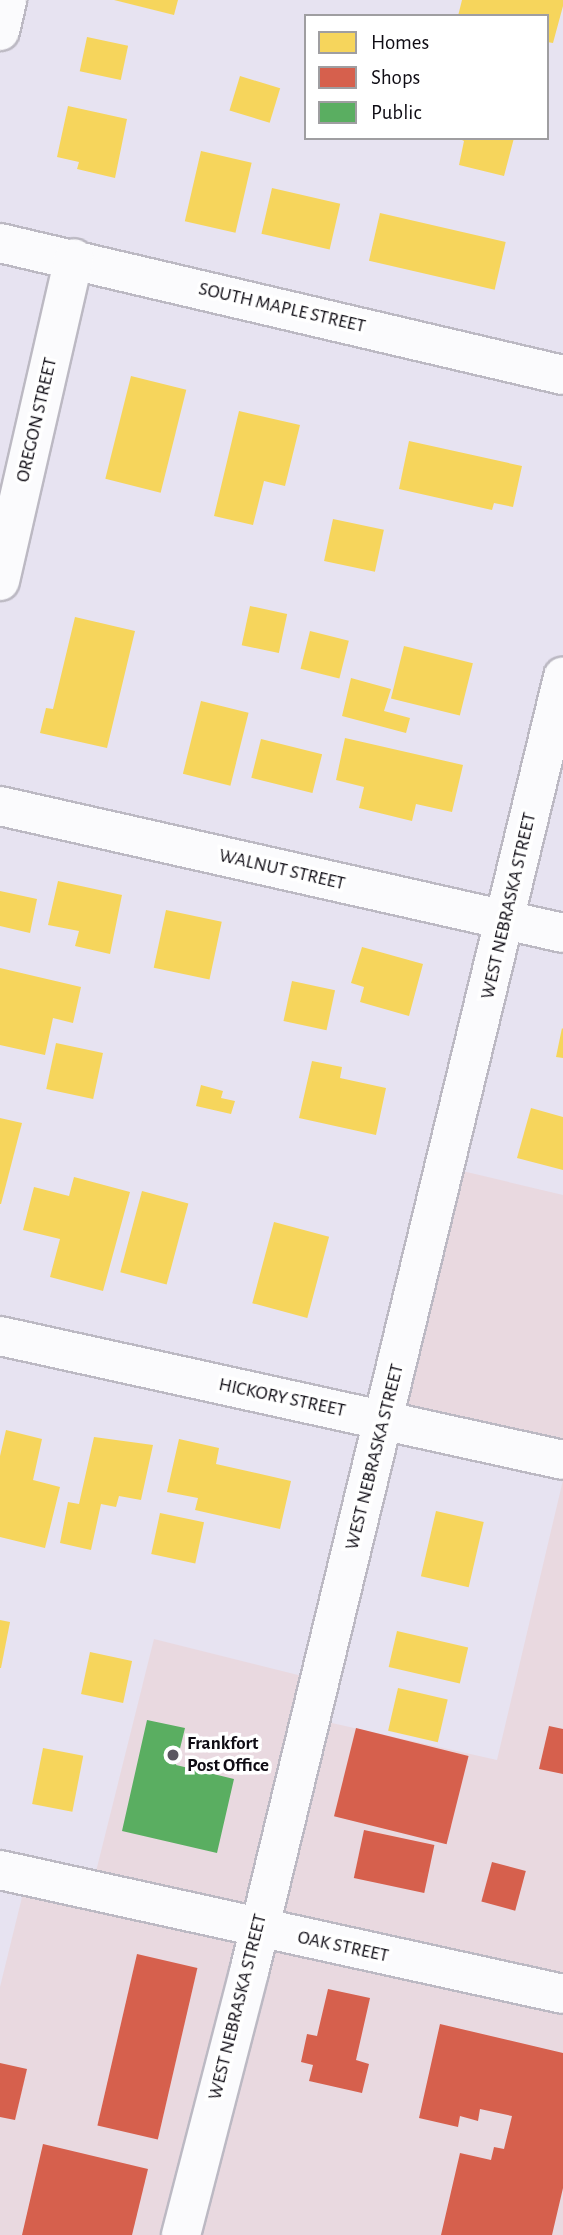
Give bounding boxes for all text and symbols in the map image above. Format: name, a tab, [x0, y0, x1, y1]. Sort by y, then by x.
legend	[304, 14, 549, 140]
text: Homes	[371, 32, 429, 53]
text: Shops	[371, 67, 420, 88]
text: Public	[371, 102, 421, 123]
street label: SOUTH MAPLE STREET	[196, 278, 368, 338]
street label: OREGON STREET	[12, 355, 62, 485]
street label: WEST NEBRASKA STREET	[476, 811, 542, 1001]
street label: WALNUT STREET	[217, 844, 347, 896]
street label: WEST NEBRASKA STREET	[341, 1362, 409, 1552]
street label: HICKORY STREET	[217, 1373, 347, 1423]
place label: Frankfort Post Office	[187, 1733, 269, 1777]
marker: Frankfort Post Office	[165, 1747, 181, 1763]
street label: WEST NEBRASKA STREET	[204, 1912, 272, 2102]
street label: OAK STREET	[295, 1926, 391, 1968]

